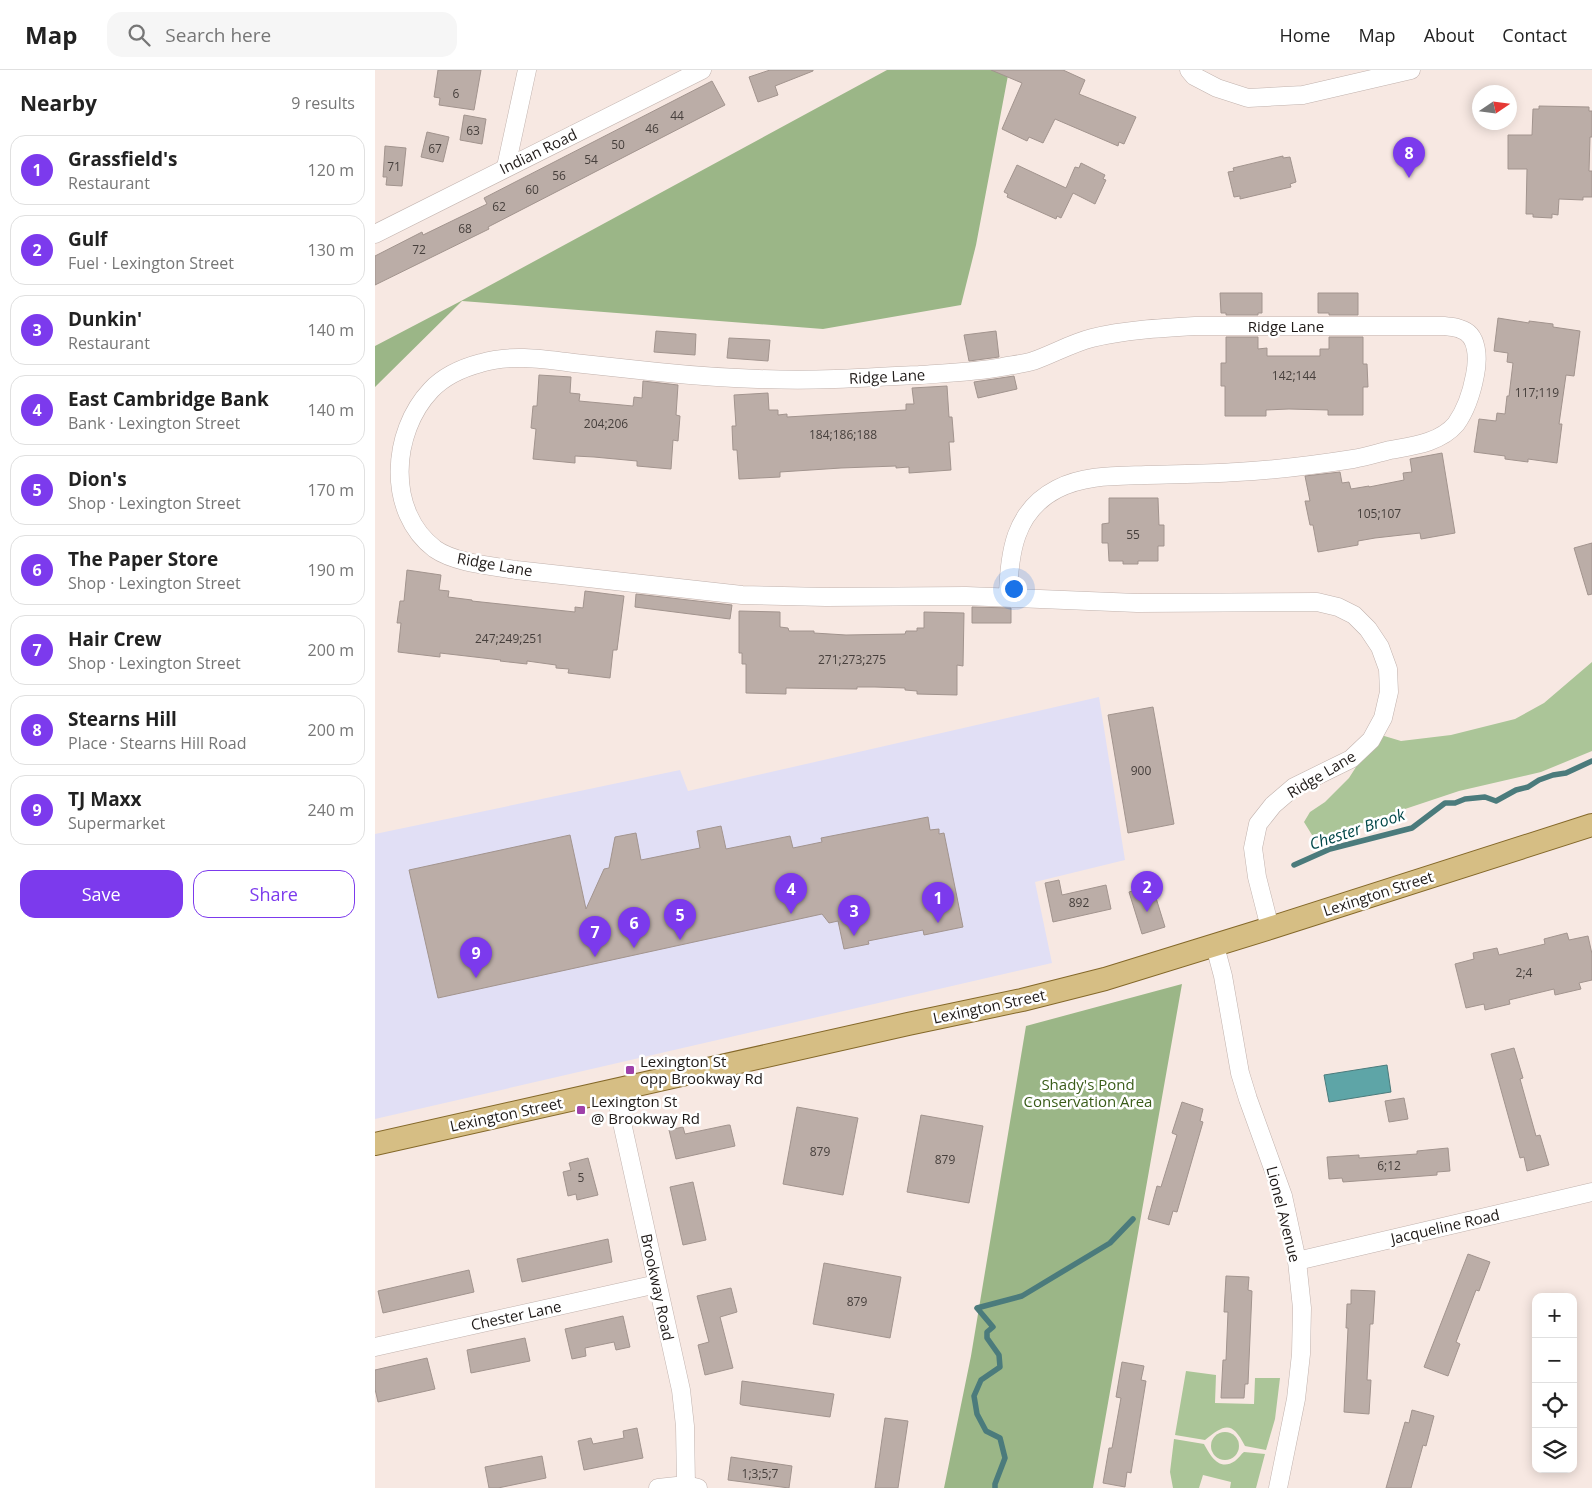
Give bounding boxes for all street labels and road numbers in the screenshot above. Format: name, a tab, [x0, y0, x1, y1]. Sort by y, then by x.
street label: Indian Road	[496, 124, 580, 178]
street label: Ridge Lane	[1248, 316, 1324, 336]
street label: Ridge Lane	[848, 364, 926, 388]
street label: Ridge Lane	[456, 548, 534, 580]
street label: Ridge Lane	[1283, 746, 1359, 802]
street label: Lexington Street	[1320, 866, 1436, 920]
street label: Lexington Street	[931, 984, 1047, 1028]
street label: Lexington Street	[448, 1092, 564, 1136]
street label: Lionel Avenue	[1262, 1164, 1306, 1264]
street label: Jacqueline Road	[1387, 1204, 1501, 1249]
street label: Brookway Road	[637, 1232, 679, 1342]
street label: Chester Lane	[469, 1296, 563, 1334]

